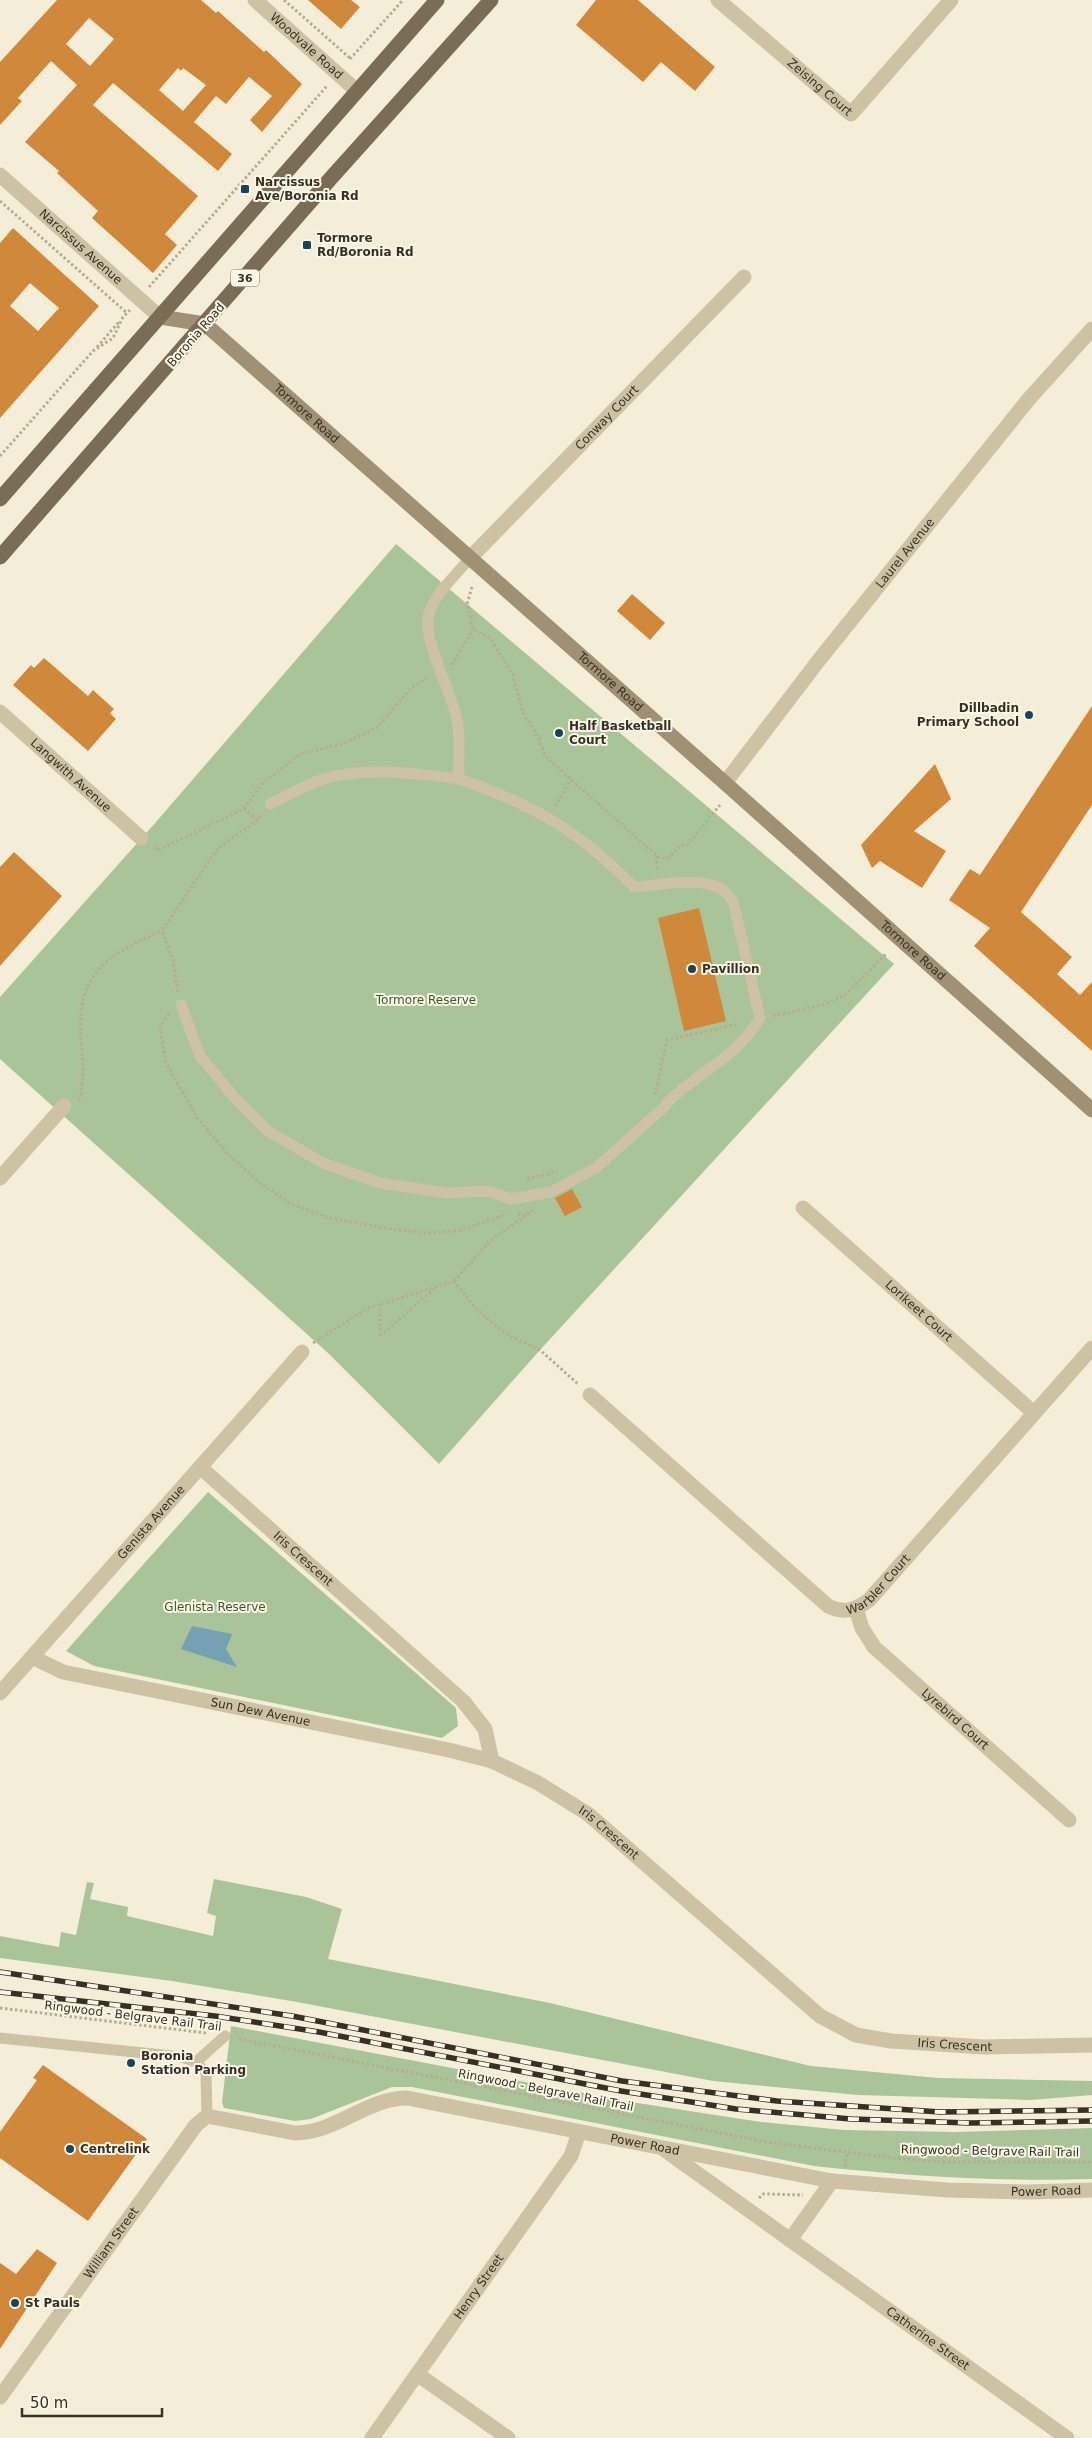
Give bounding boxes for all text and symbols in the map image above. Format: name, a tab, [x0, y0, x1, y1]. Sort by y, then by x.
street label: Woodvale Road	[267, 10, 346, 82]
street label: Zeising Court	[785, 56, 855, 119]
place label: Narcissus Ave/Boronia Rd	[255, 175, 359, 203]
marker: Narcissus Ave/Boronia Rd	[239, 183, 251, 195]
street label: Narcissus Avenue	[37, 206, 125, 287]
place label: Tormore Rd/Boronia Rd	[317, 231, 414, 259]
marker: Tormore Rd/Boronia Rd	[301, 239, 313, 251]
road number: 36	[231, 270, 259, 286]
street label: Boronia Road	[165, 300, 227, 370]
street label: Tormore Road	[270, 380, 342, 446]
street label: Conway Court	[572, 382, 642, 453]
street label: Laurel Avenue	[873, 515, 937, 591]
street label: Tormore Road	[574, 648, 646, 714]
place label: Dillbadin Primary School	[917, 701, 1019, 729]
marker: Dillbadin Primary School	[1023, 709, 1035, 721]
place label: Half Basketball Court	[569, 719, 672, 747]
marker: Half Basketball Court	[553, 727, 565, 739]
street label: Langwith Avenue	[28, 736, 114, 815]
street label: Tormore Road	[877, 917, 948, 983]
place label: Pavillion	[702, 962, 760, 976]
marker: Pavillion	[686, 963, 698, 975]
park label: Tormore Reserve	[375, 993, 476, 1007]
street label: Lorikeet Court	[883, 1277, 956, 1345]
street label: Genista Avenue	[115, 1482, 188, 1562]
street label: Iris Crescent	[270, 1529, 336, 1589]
street label: Warbler Court	[845, 1551, 913, 1617]
park label: Glenista Reserve	[164, 1600, 266, 1614]
street label: Lyrebird Court	[919, 1686, 992, 1753]
street label: Sun Dew Avenue	[209, 1695, 312, 1729]
street label: Iris Crescent	[576, 1803, 642, 1862]
street label: Ringwood - Belgrave Rail Trail	[44, 1998, 222, 2034]
street label: Iris Crescent	[917, 2036, 993, 2054]
place label: Boronia Station Parking	[141, 2049, 246, 2077]
marker: Boronia Station Parking	[125, 2057, 137, 2069]
street label: Ringwood - Belgrave Rail Trail	[457, 2066, 635, 2114]
street label: Power Road	[609, 2131, 681, 2158]
place label: Centrelink	[80, 2142, 151, 2156]
street label: Ringwood - Belgrave Rail Trail	[901, 2142, 1079, 2160]
marker: Centrelink	[64, 2143, 76, 2155]
street label: Power Road	[1011, 2183, 1081, 2199]
street label: William Street	[81, 2204, 142, 2281]
street label: Henry Street	[451, 2251, 507, 2322]
place label: St Pauls	[25, 2296, 80, 2310]
marker: St Pauls	[9, 2297, 21, 2309]
street label: Catherine Street	[883, 2304, 972, 2373]
scale bar	[22, 2386, 162, 2418]
text: 50 m	[30, 2394, 68, 2412]

